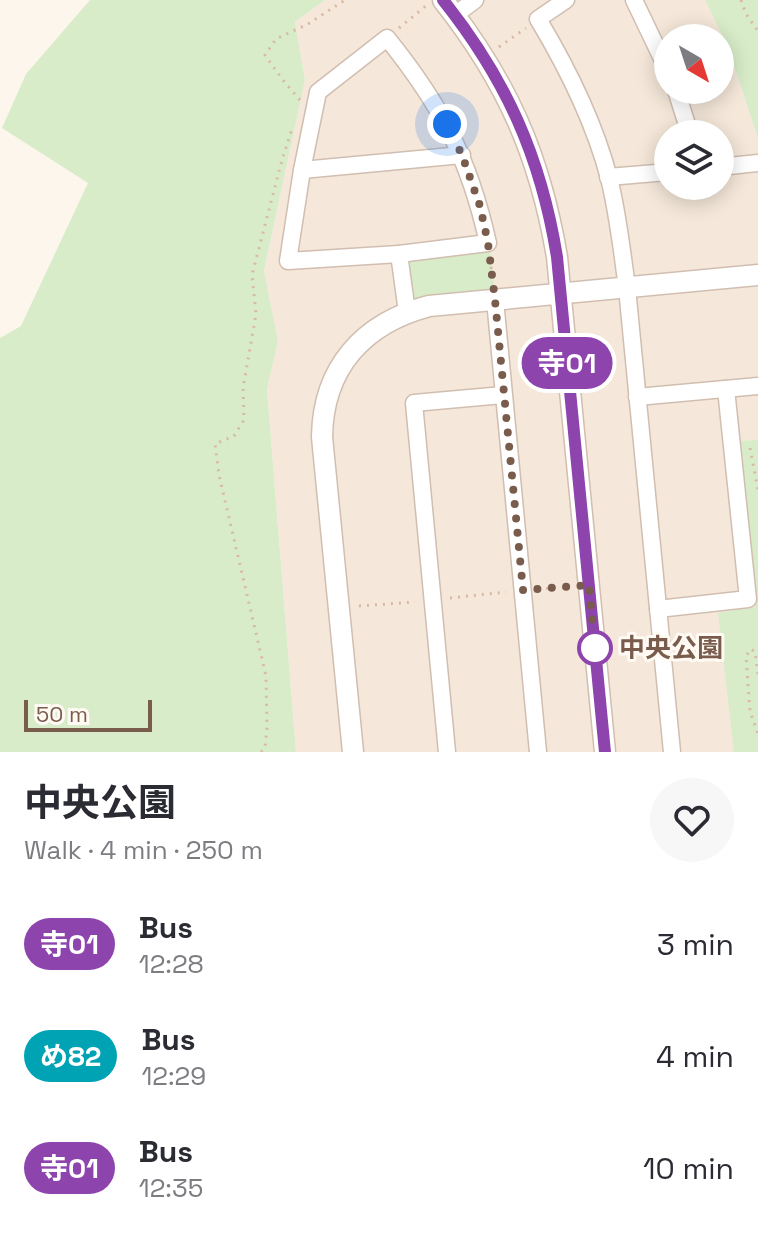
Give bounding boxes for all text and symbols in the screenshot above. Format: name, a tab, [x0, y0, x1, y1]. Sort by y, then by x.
north arrow	[654, 24, 734, 104]
map controls	[654, 24, 734, 200]
your location	[427, 104, 467, 144]
button: layers	[654, 120, 734, 200]
line badge: 寺01	[521, 337, 613, 389]
text: 寺01	[538, 345, 596, 381]
marker: 中央公園	[578, 631, 612, 665]
place label: 中央公園	[619, 631, 723, 665]
scale bar	[24, 696, 152, 732]
text: 50 m	[36, 700, 88, 728]
button: heart	[650, 778, 734, 862]
text: 中央公園	[24, 779, 176, 827]
text: Walk · 4 min · 250 m	[24, 833, 263, 867]
text: Bus	[139, 908, 193, 947]
text: 3 min	[657, 925, 734, 964]
text: 寺01	[40, 926, 99, 962]
text: 12:28	[139, 947, 204, 981]
text: Bus	[141, 1020, 196, 1059]
text: 4 min	[656, 1037, 734, 1076]
text: め82	[40, 1038, 101, 1074]
text: 12:29	[141, 1059, 206, 1093]
text: Bus	[139, 1132, 193, 1171]
text: 10 min	[643, 1149, 734, 1188]
text: 寺01	[40, 1150, 99, 1186]
text: 12:35	[139, 1171, 203, 1205]

